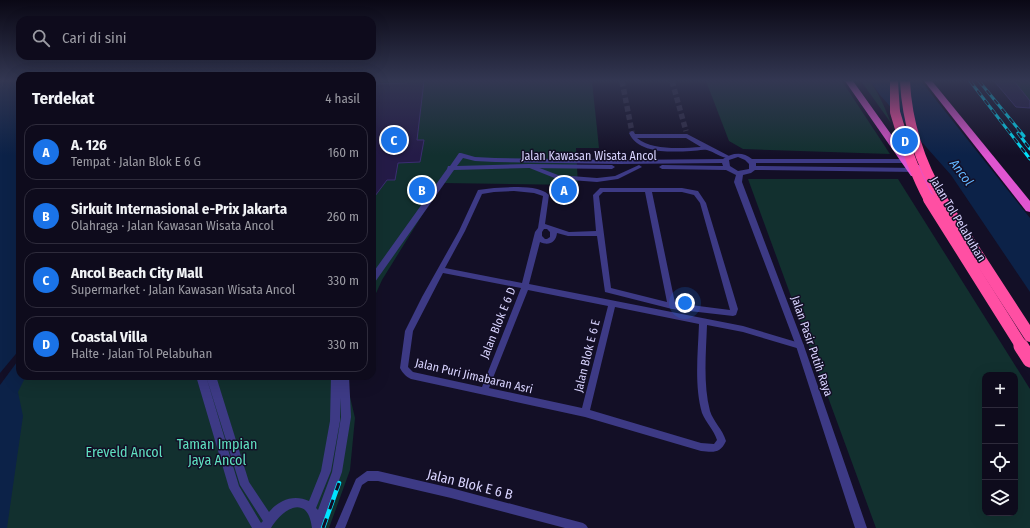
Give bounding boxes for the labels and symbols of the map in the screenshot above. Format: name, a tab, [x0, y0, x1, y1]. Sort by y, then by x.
pin: C	[381, 125, 407, 155]
pin: D	[892, 126, 918, 156]
street label: Jalan Kawasan Wisata Ancol	[521, 149, 657, 163]
water label: Ancol	[946, 155, 977, 189]
street label: Jalan Tol Pelabuhan	[927, 174, 989, 264]
pin: B	[409, 175, 435, 205]
pin: A	[551, 175, 577, 205]
street label: Jalan Blok E 6 D	[477, 285, 519, 361]
your location	[675, 293, 695, 313]
street label: Jalan Pasir Putih Raya	[788, 294, 836, 398]
street label: Jalan Blok E 6 E	[571, 318, 603, 394]
street label: Jalan Puri Jimabaran Asri	[414, 356, 534, 396]
park label: Taman Impian Jaya Ancol	[177, 436, 257, 469]
park label: Ereveld Ancol	[86, 444, 163, 461]
street label: Jalan Blok E 6 B	[425, 466, 515, 503]

